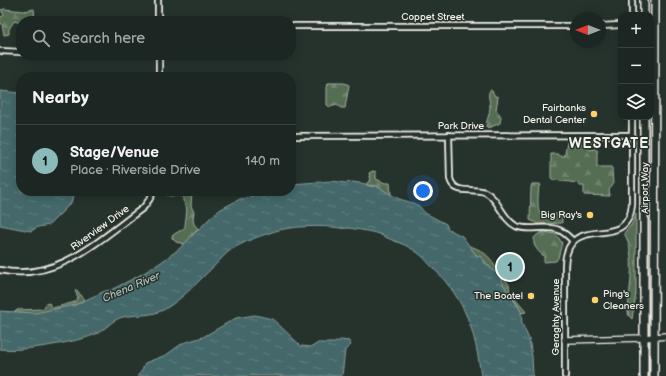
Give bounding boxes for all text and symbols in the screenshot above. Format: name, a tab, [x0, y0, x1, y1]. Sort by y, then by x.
street label: Coppet Street	[401, 11, 465, 23]
north arrow	[570, 12, 606, 48]
map controls	[618, 12, 654, 120]
button: +	[618, 12, 654, 48]
search box	[16, 16, 296, 60]
icon: search	[30, 27, 52, 49]
text: Search here	[62, 29, 145, 48]
button: −	[618, 48, 654, 84]
button: layers	[618, 84, 654, 120]
text: Nearby	[32, 88, 89, 108]
place label: Fairbanks Dental Center	[523, 102, 586, 126]
marker: Fairbanks Dental Center	[589, 109, 599, 119]
street label: Park Drive	[438, 120, 484, 132]
district label: WESTGATE	[569, 135, 649, 152]
text: Stage/Venue	[70, 143, 159, 162]
text: 1	[42, 153, 48, 169]
text: 140 m	[245, 153, 280, 169]
text: Place · Riverside Drive	[70, 162, 200, 178]
street label: Airport Way	[639, 162, 651, 214]
your location	[413, 181, 433, 201]
street label: Riverview Drive	[68, 203, 132, 253]
place label: Big Ray's	[541, 209, 582, 221]
marker: Big Ray's	[585, 210, 595, 220]
pin: 1	[497, 252, 523, 282]
water label: Chena River	[100, 269, 163, 305]
street label: Geraghty Avenue	[550, 278, 562, 356]
place label: Ping's Cleaners	[603, 288, 644, 312]
place label: The Boatel	[474, 290, 523, 302]
marker: The Boatel	[526, 291, 536, 301]
marker: Ping's Cleaners	[590, 295, 600, 305]

